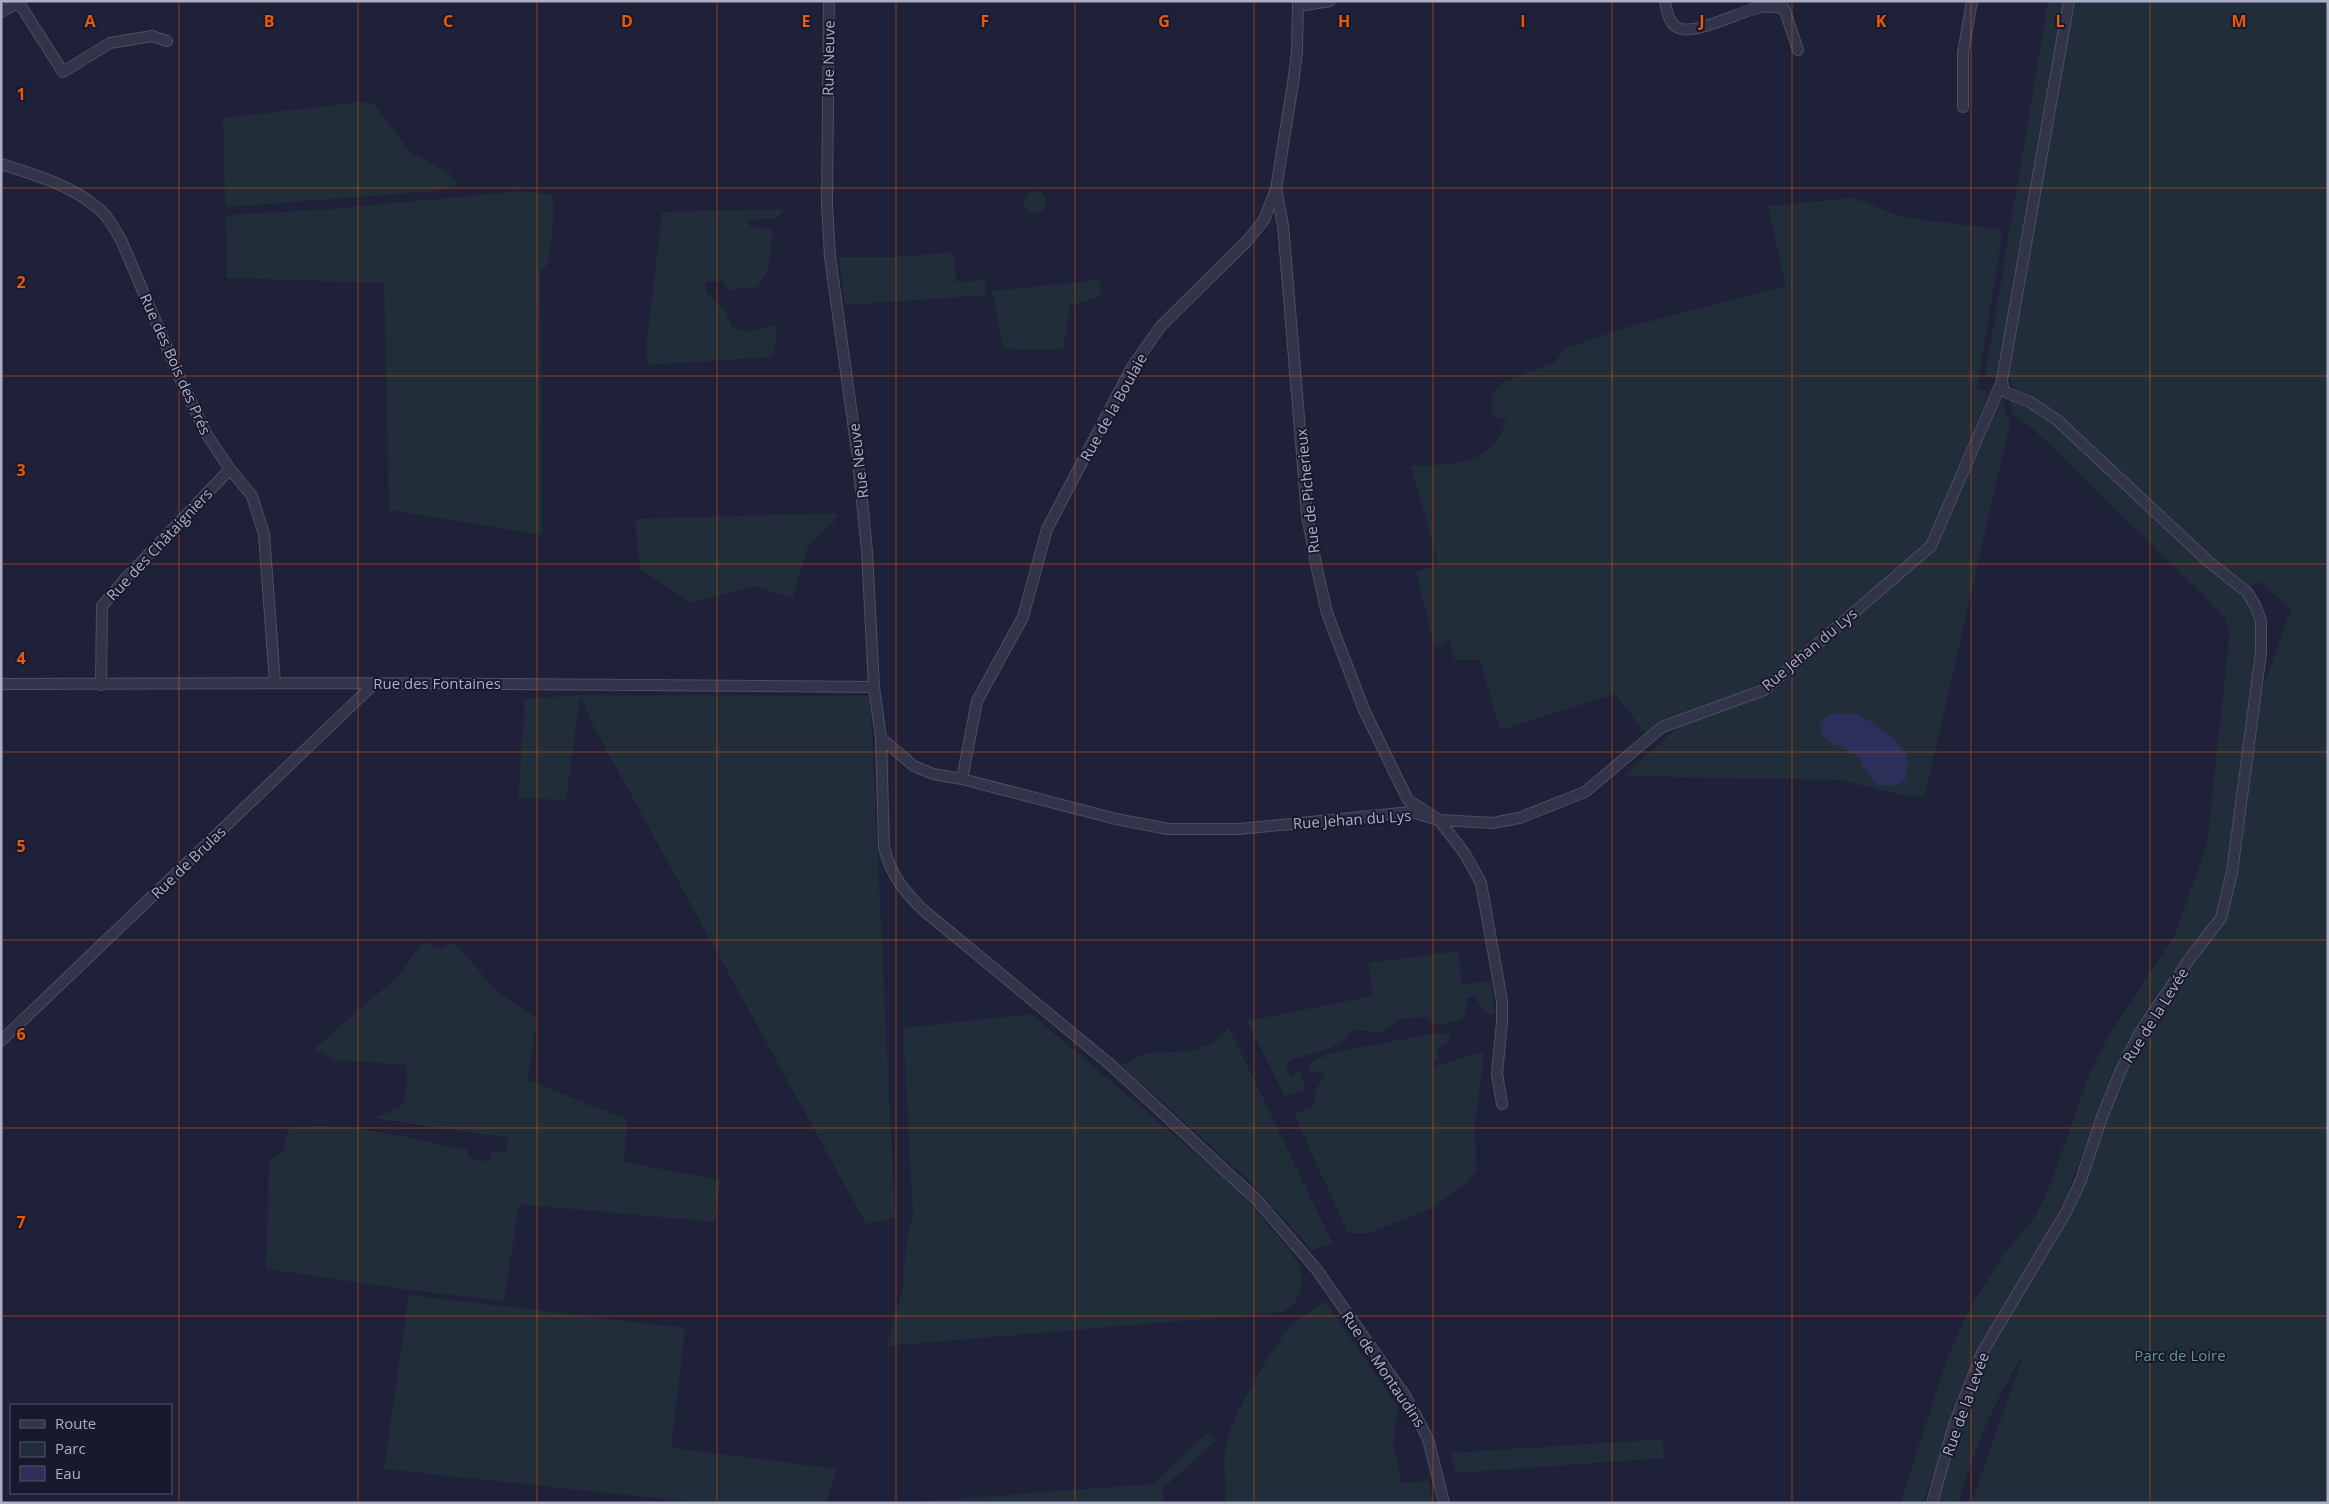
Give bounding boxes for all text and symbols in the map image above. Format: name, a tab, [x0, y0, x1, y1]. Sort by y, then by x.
text: A	[84, 10, 96, 32]
text: B	[264, 10, 274, 32]
text: C	[443, 10, 453, 32]
text: D	[621, 10, 633, 32]
text: E	[802, 10, 811, 32]
text: F	[981, 10, 989, 32]
text: G	[1158, 10, 1170, 32]
text: H	[1338, 10, 1350, 32]
text: I	[1520, 10, 1526, 32]
text: J	[1697, 10, 1705, 32]
text: K	[1876, 10, 1887, 32]
text: L	[2055, 10, 2065, 32]
text: M	[2231, 10, 2247, 32]
street label: Rue Neuve	[817, 20, 839, 96]
text: 1	[16, 83, 26, 105]
text: 2	[16, 271, 26, 293]
street label: Rue des Bois des Prés	[136, 290, 216, 438]
street label: Rue de la Boulaie	[1075, 349, 1151, 465]
street label: Rue Neuve	[843, 422, 873, 500]
street label: Rue de Picherieux	[1290, 428, 1323, 554]
text: 3	[16, 459, 26, 481]
street label: Rue des Châtaigniers	[102, 484, 216, 604]
street label: Rue Jehan du Lys	[1757, 603, 1861, 695]
text: 4	[16, 647, 26, 669]
street label: Rue des Fontaines	[373, 673, 501, 693]
street label: Rue Jehan du Lys	[1292, 805, 1412, 833]
street label: Rue de Brulas	[146, 821, 230, 903]
text: 5	[16, 835, 26, 857]
street label: Rue de la Levée	[2118, 964, 2192, 1066]
text: 6	[16, 1023, 26, 1045]
text: 7	[16, 1211, 26, 1233]
street label: Rue de Montaudins	[1338, 1307, 1430, 1431]
park label: Parc de Loire	[2134, 1345, 2226, 1365]
street label: Rue de la Levée	[1937, 1349, 1993, 1459]
legend	[10, 1404, 172, 1494]
text: Route	[55, 1413, 96, 1433]
text: Parc	[55, 1438, 86, 1458]
text: Eau	[55, 1463, 81, 1483]

